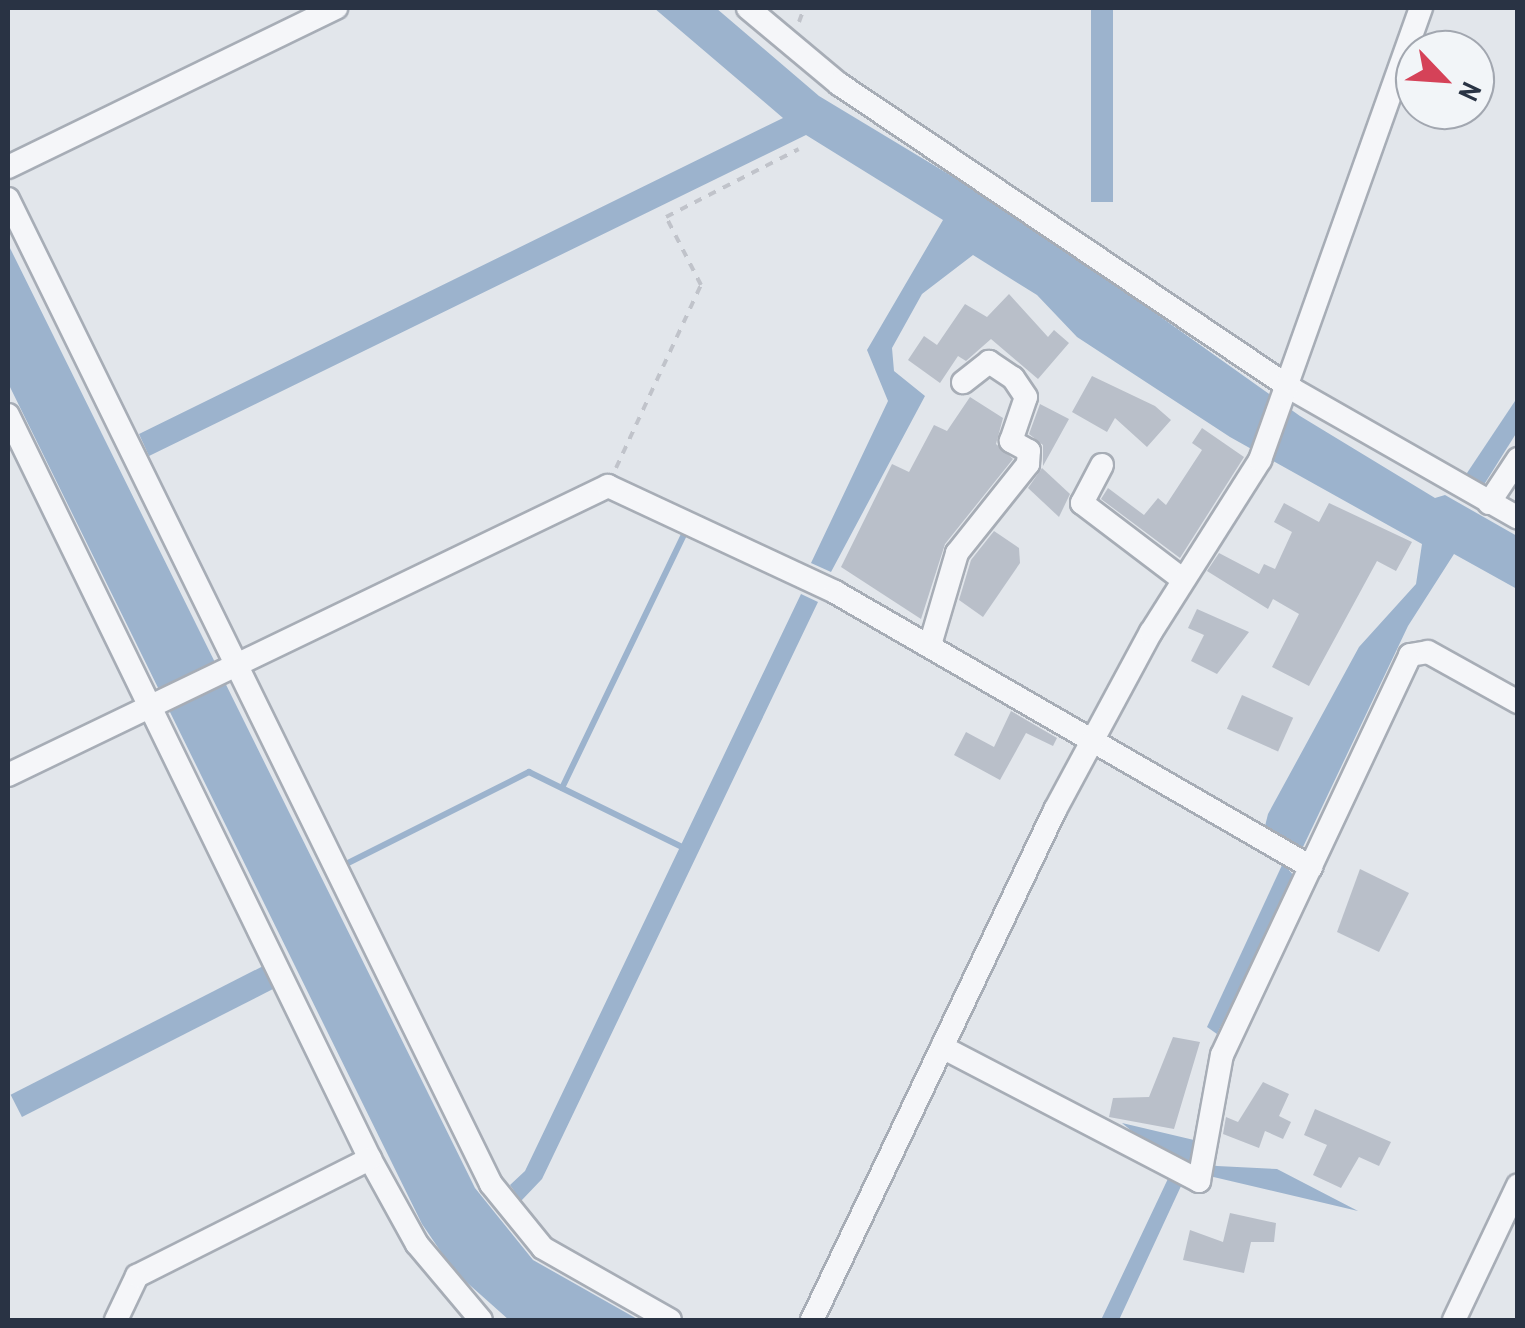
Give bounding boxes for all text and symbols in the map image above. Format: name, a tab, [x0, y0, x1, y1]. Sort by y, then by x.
north arrow	[1395, 30, 1495, 130]
text: N	[1450, 76, 1491, 107]

